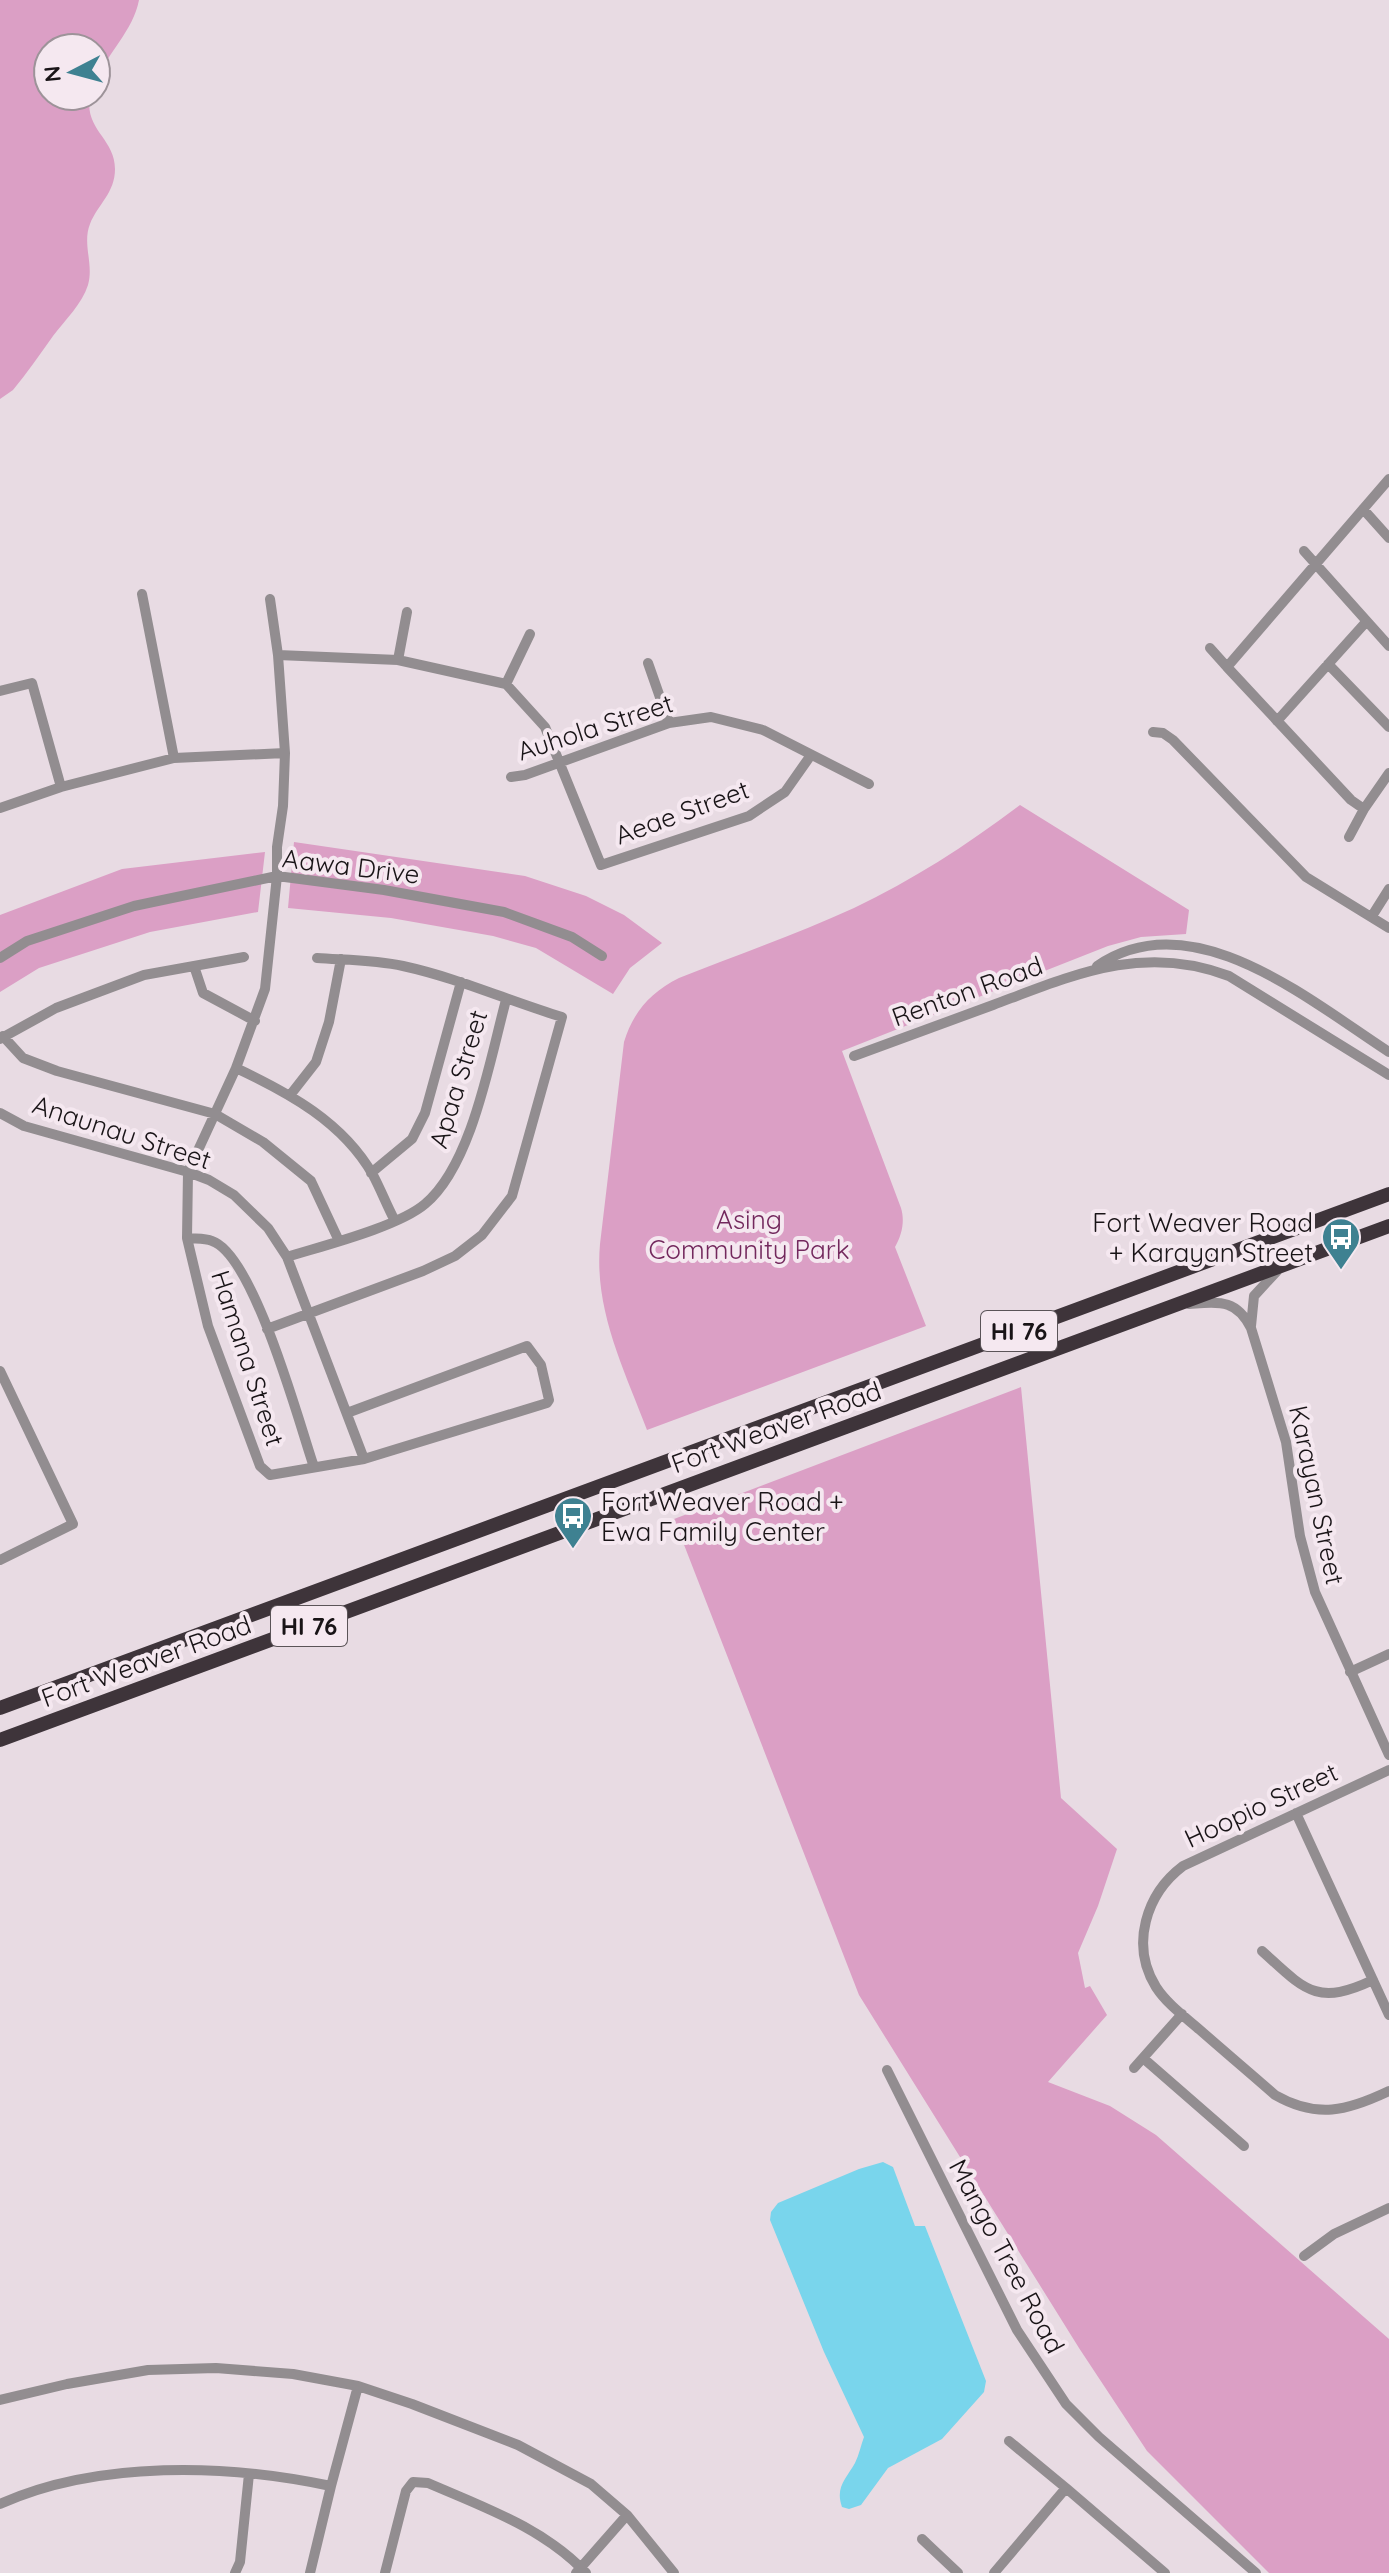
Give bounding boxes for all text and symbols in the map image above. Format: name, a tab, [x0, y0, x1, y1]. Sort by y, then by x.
north arrow	[32, 32, 112, 112]
text: N	[37, 65, 67, 84]
street label: Auhola Street	[513, 686, 677, 768]
street label: Aeae Street	[610, 773, 754, 851]
street label: Aawa Drive	[280, 841, 422, 891]
street label: Renton Road	[887, 948, 1047, 1034]
street label: Apaa Street	[421, 1006, 495, 1152]
street label: Anaunau Street	[29, 1088, 215, 1176]
park label: Asing Community Park	[648, 1203, 850, 1266]
place label: Fort Weaver Road + Karayan Street	[1092, 1206, 1313, 1269]
bus stop icon: Fort Weaver Road + Karayan Street	[1320, 1216, 1362, 1271]
street label: Hamana Street	[204, 1266, 292, 1450]
road number: HI 76	[981, 1311, 1057, 1351]
street label: Fort Weaver Road	[667, 1374, 885, 1480]
street label: Karayan Street	[1282, 1402, 1352, 1588]
place label: Fort Weaver Road + Ewa Family Center	[601, 1485, 844, 1548]
bus stop icon: Fort Weaver Road + Ewa Family Center	[552, 1495, 594, 1550]
road number: HI 76	[271, 1606, 347, 1646]
street label: Fort Weaver Road	[37, 1608, 255, 1714]
street label: Hoopio Street	[1179, 1755, 1343, 1855]
street label: Mango Tree Road	[942, 2153, 1072, 2359]

